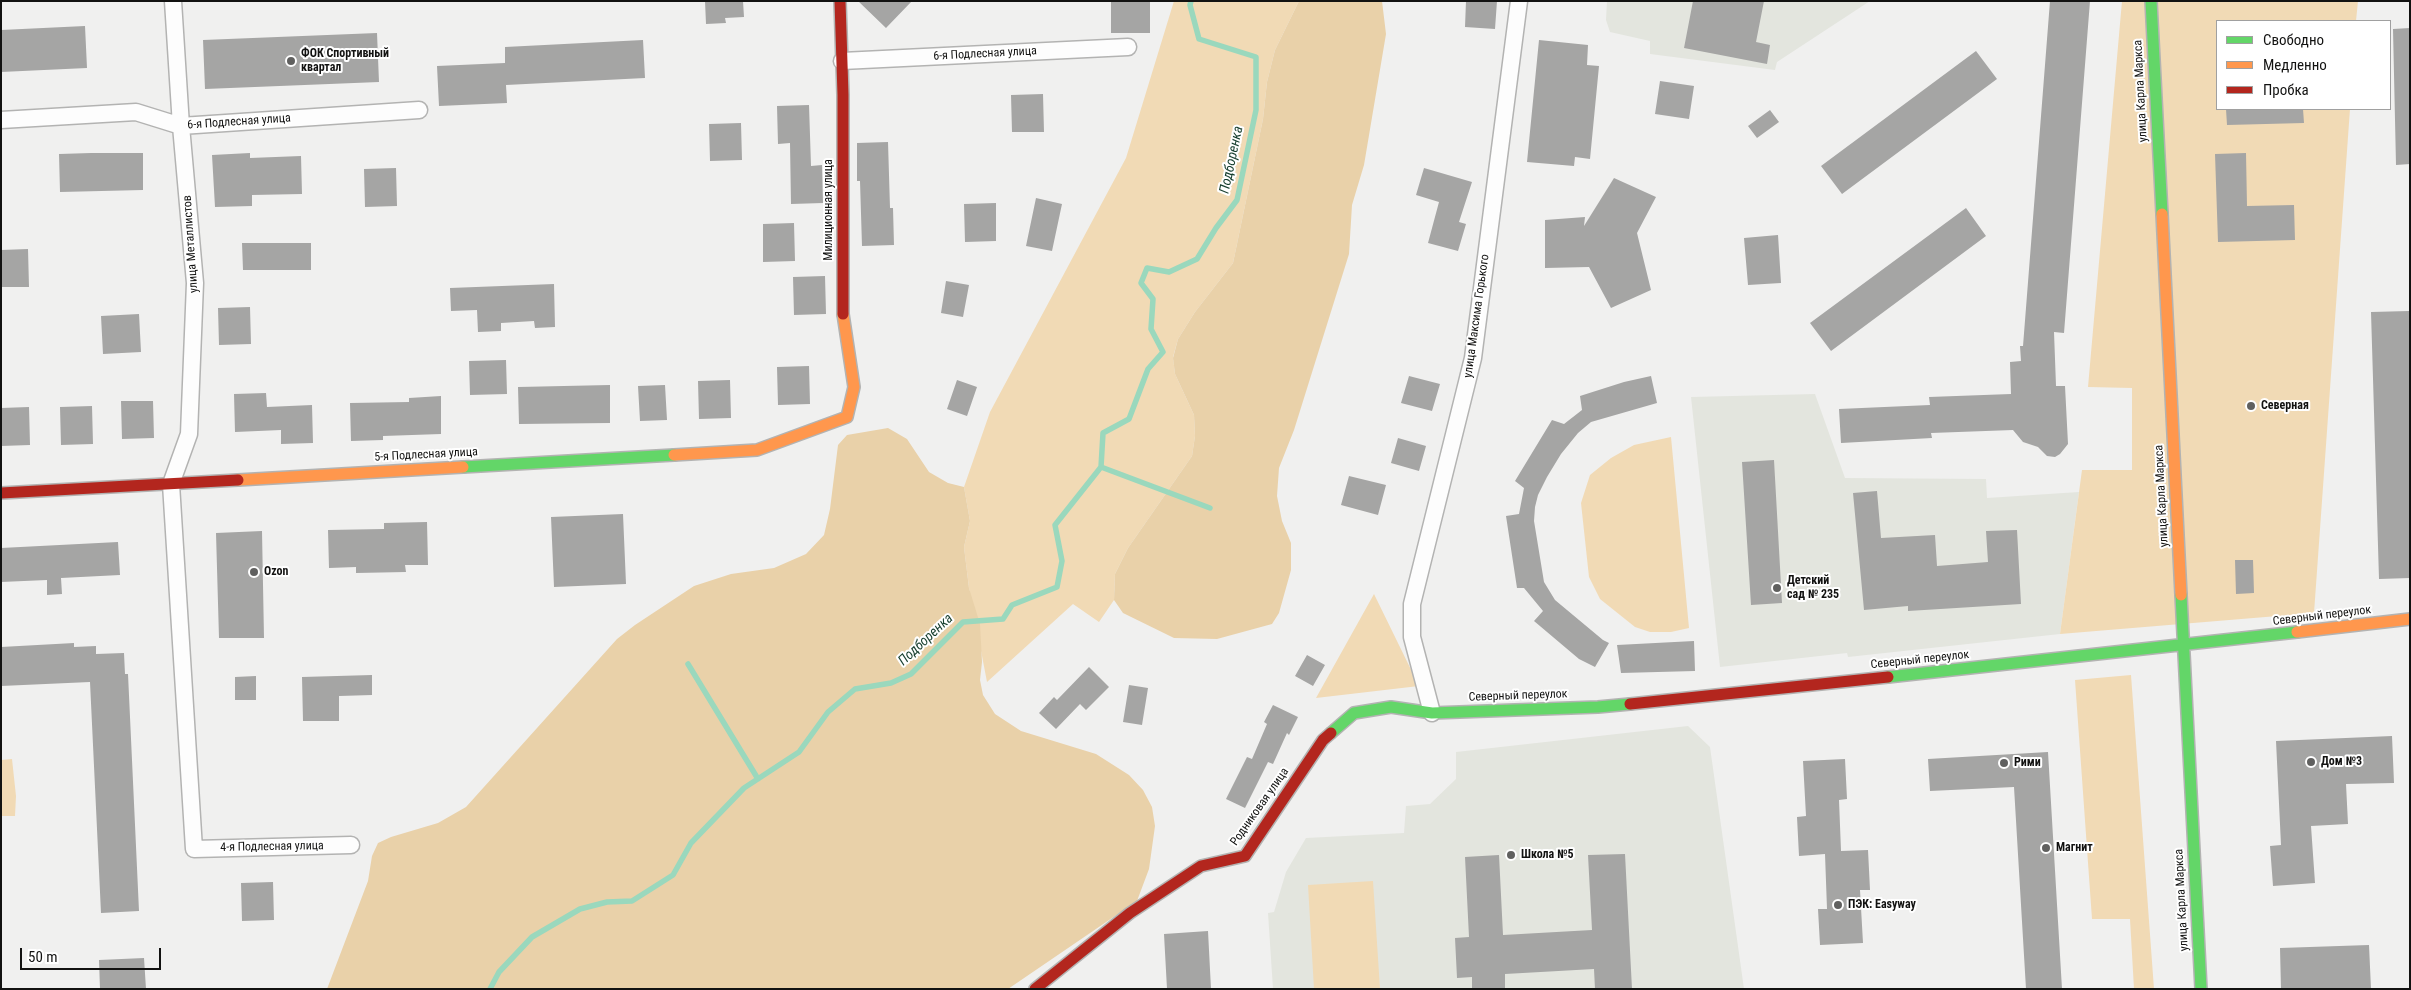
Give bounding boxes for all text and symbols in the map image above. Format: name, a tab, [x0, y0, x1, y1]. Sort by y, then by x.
legend	[2216, 20, 2391, 110]
text: Свободно	[2263, 31, 2324, 49]
street label: улица Карла Маркса	[2131, 39, 2151, 143]
street label: 6-я Подлесная улица	[933, 44, 1037, 64]
place label: ФОК Спортивный квартал	[301, 47, 389, 75]
marker: ФОК Спортивный квартал	[285, 55, 297, 67]
text: Медленно	[2263, 56, 2327, 74]
text: Пробка	[2263, 81, 2309, 99]
street label: 6-я Подлесная улица	[187, 111, 291, 133]
water label: Подборенка	[1217, 125, 1247, 195]
street label: Милиционная улица	[822, 159, 836, 261]
street label: улица Металлистов	[180, 195, 202, 293]
street label: улица Максима Горького	[1461, 253, 1493, 379]
place label: Северная	[2261, 399, 2309, 413]
marker: Северная	[2245, 400, 2257, 412]
street label: улица Карла Маркса	[2152, 444, 2172, 548]
street label: 5-я Подлесная улица	[374, 445, 478, 465]
place label: Ozon	[264, 565, 288, 579]
marker: Ozon	[248, 566, 260, 578]
place label: Детский сад № 235	[1787, 574, 1839, 602]
marker: Детский сад № 235	[1771, 582, 1783, 594]
street label: Северный переулок	[2272, 603, 2372, 629]
water label: Подборенка	[895, 611, 957, 669]
street label: Северный переулок	[1870, 648, 1970, 672]
street label: Северный переулок	[1468, 687, 1568, 705]
place label: Дом №3	[2321, 755, 2362, 769]
place label: Рими	[2014, 756, 2041, 770]
marker: Дом №3	[2305, 756, 2317, 768]
marker: Рими	[1998, 757, 2010, 769]
street label: Родниковая улица	[1228, 765, 1292, 849]
street label: 4-я Подлесная улица	[220, 839, 324, 855]
place label: Магнит	[2056, 841, 2093, 855]
marker: Магнит	[2040, 842, 2052, 854]
place label: Школа №5	[1521, 848, 1574, 862]
street label: улица Карла Маркса	[2172, 848, 2192, 952]
marker: Школа №5	[1505, 849, 1517, 861]
place label: ПЭК: Easyway	[1848, 898, 1916, 912]
marker: ПЭК: Easyway	[1832, 899, 1844, 911]
scale bar	[22, 938, 164, 970]
text: 50 m	[28, 948, 58, 966]

